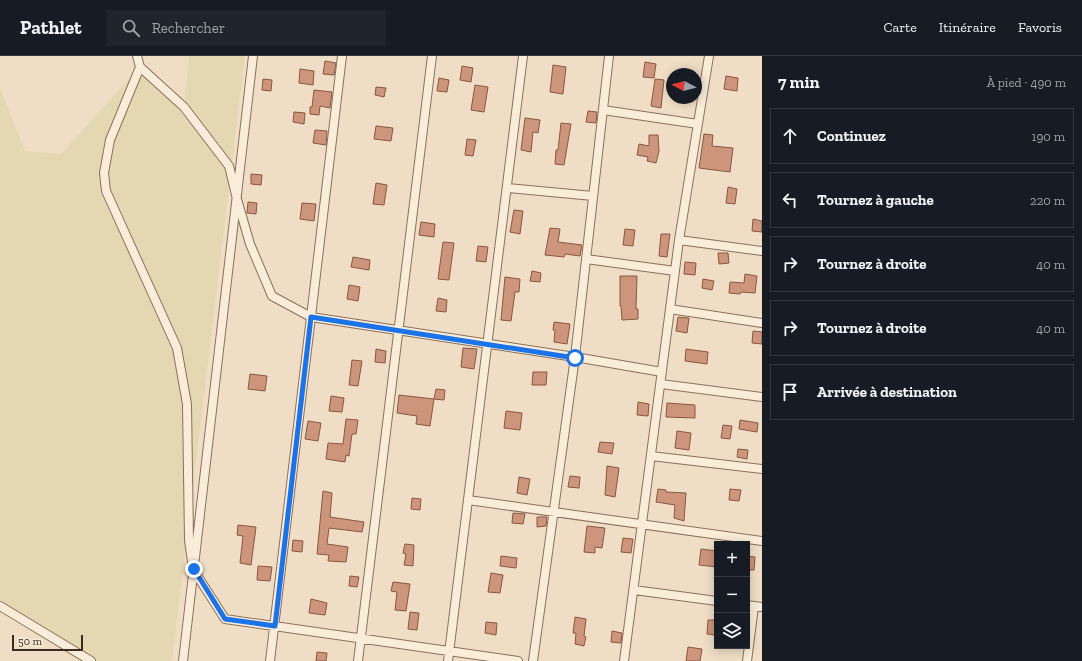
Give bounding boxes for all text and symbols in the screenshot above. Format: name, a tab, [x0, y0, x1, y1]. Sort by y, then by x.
search box	[106, 10, 386, 46]
text: Pathlet	[20, 16, 82, 39]
icon: search	[120, 17, 142, 39]
text: Rechercher	[152, 19, 225, 37]
text: Carte	[883, 19, 917, 36]
text: Itinéraire	[939, 19, 996, 36]
text: Favoris	[1018, 19, 1062, 36]
north arrow	[666, 68, 702, 104]
text: 7 min	[778, 72, 820, 92]
text: À pied · 490 m	[987, 75, 1066, 90]
icon: ahead	[779, 125, 801, 147]
text: Continuez	[817, 127, 886, 145]
text: 190 m	[1031, 129, 1065, 144]
icon: left	[779, 189, 801, 211]
text: Tournez à gauche	[817, 191, 934, 209]
text: 220 m	[1030, 193, 1065, 208]
icon: right	[779, 253, 801, 275]
text: Tournez à droite	[817, 255, 927, 273]
text: 40 m	[1036, 257, 1065, 272]
icon: right	[779, 317, 801, 339]
text: Tournez à droite	[817, 319, 927, 337]
text: 40 m	[1036, 321, 1065, 336]
route start	[566, 349, 584, 367]
icon: arrive	[779, 381, 801, 403]
text: Arrivée à destination	[817, 383, 957, 401]
map controls	[714, 541, 750, 649]
button: +	[714, 541, 750, 577]
route end	[185, 560, 203, 578]
button: −	[714, 577, 750, 613]
button: layers	[714, 613, 750, 649]
scale bar	[12, 633, 83, 652]
text: 50 m	[18, 635, 42, 648]

